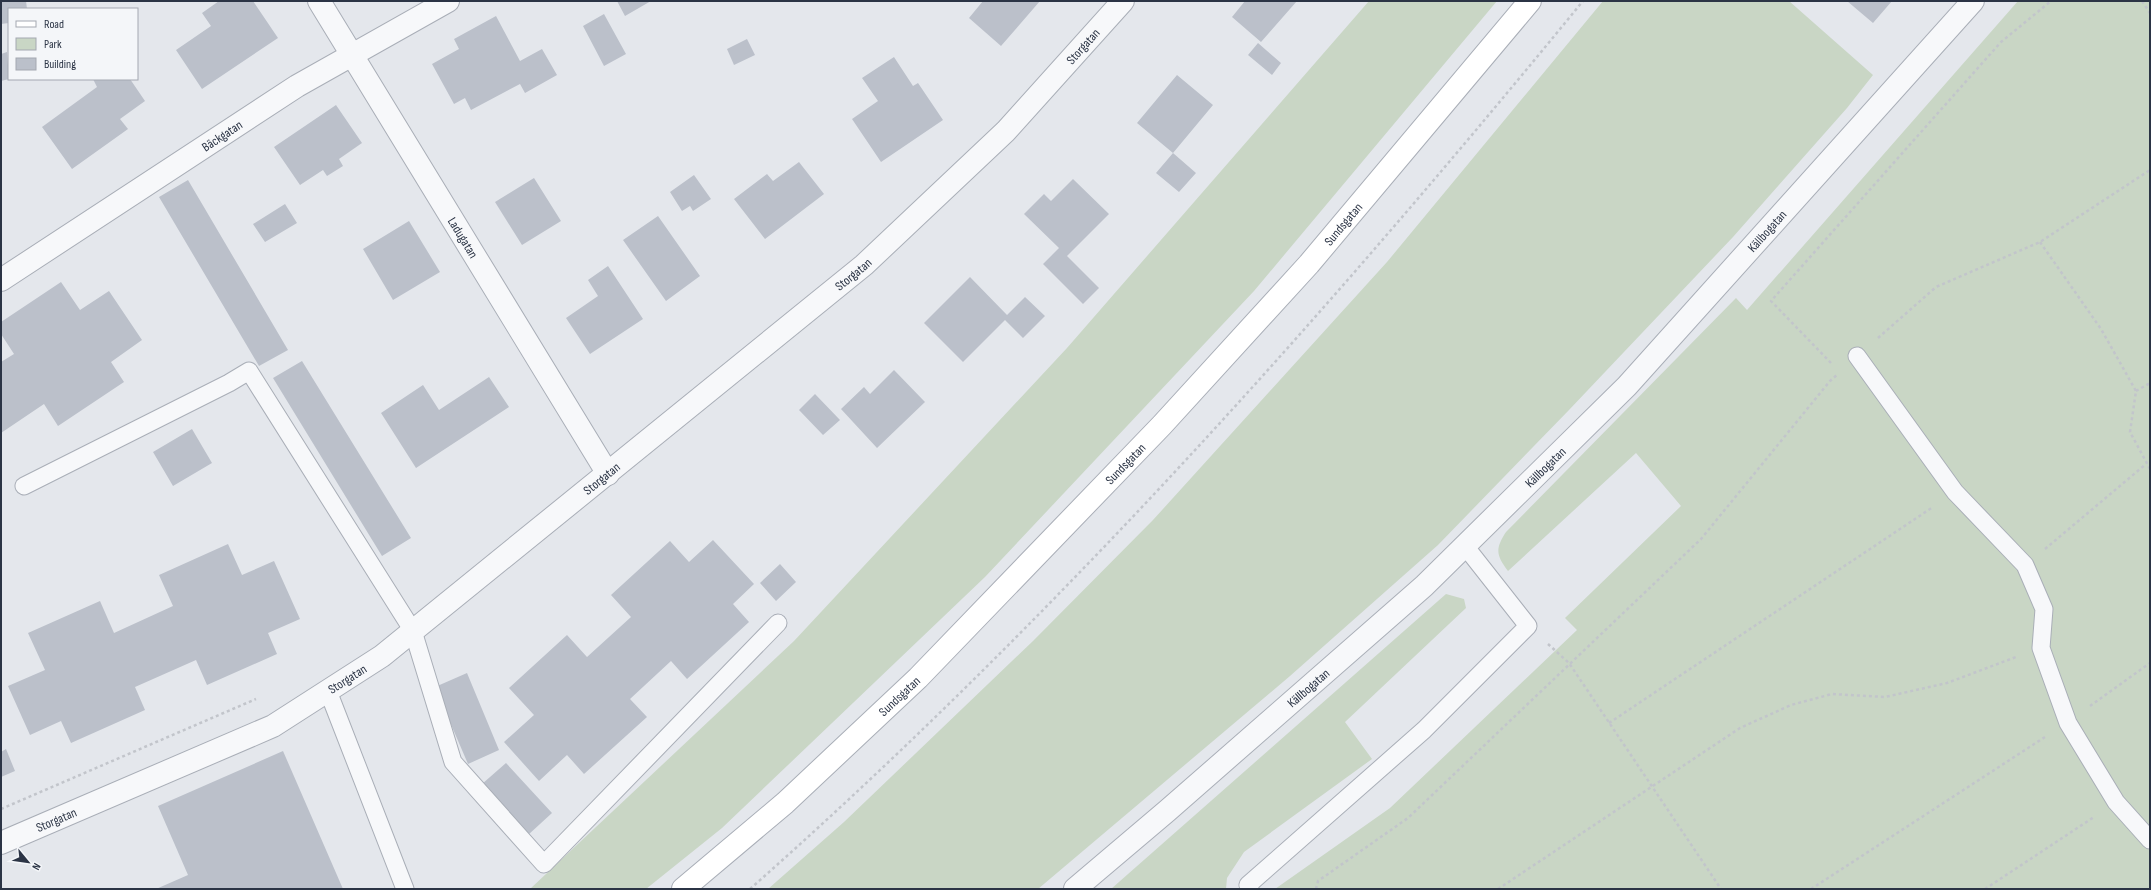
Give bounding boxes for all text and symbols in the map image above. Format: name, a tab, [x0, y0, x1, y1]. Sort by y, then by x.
legend	[8, 8, 138, 80]
text: Road	[44, 17, 64, 32]
street label: Storgatan	[1063, 25, 1104, 68]
text: Park	[44, 37, 62, 52]
text: Building	[44, 57, 76, 72]
street label: Bäckgatan	[199, 117, 246, 155]
street label: Sundsgatan	[1321, 200, 1366, 249]
street label: Källbogatan	[1744, 207, 1790, 256]
street label: Ladugatan	[444, 214, 481, 261]
street label: Storgatan	[832, 255, 875, 294]
street label: Sundsgatan	[1102, 440, 1149, 488]
street label: Källbogatan	[1522, 444, 1569, 491]
street label: Storgatan	[580, 459, 624, 499]
street label: Storgatan	[325, 661, 370, 698]
street label: Källbogatan	[1284, 666, 1333, 711]
street label: Sundsgatan	[876, 673, 924, 720]
street label: Storgatan	[34, 804, 79, 836]
north arrow	[8, 842, 48, 882]
text: N	[29, 861, 43, 872]

